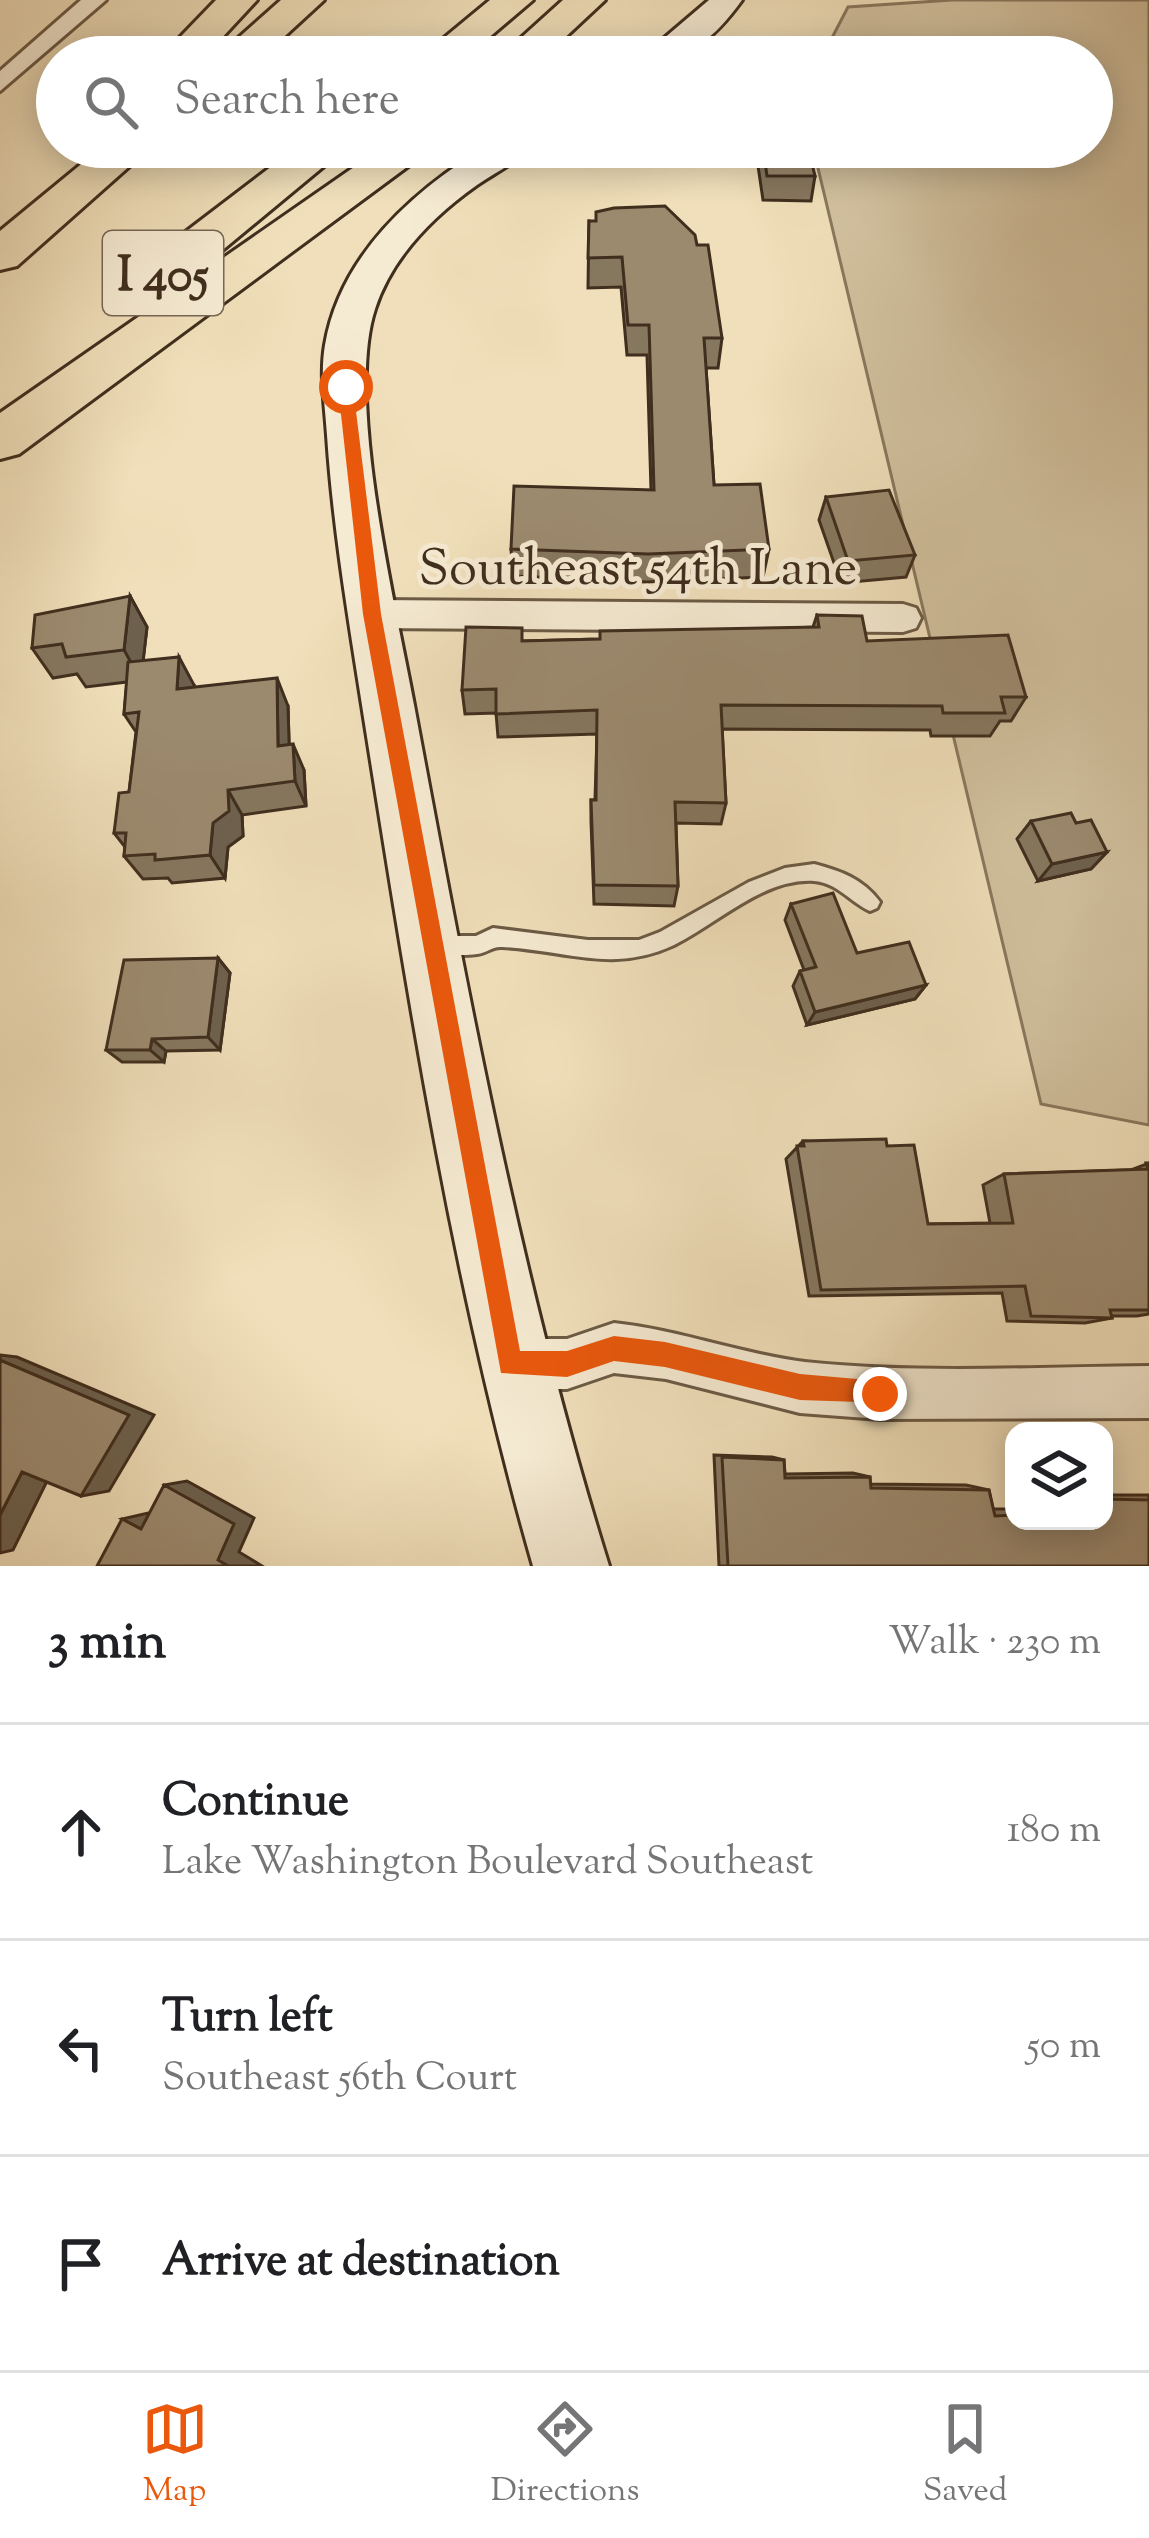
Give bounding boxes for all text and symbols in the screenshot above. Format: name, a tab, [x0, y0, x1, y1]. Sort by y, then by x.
search box	[36, 36, 1113, 168]
icon: search	[78, 69, 144, 135]
text: Search here	[174, 70, 400, 135]
road number: I 405	[103, 231, 223, 315]
route start	[319, 360, 373, 414]
street label: Southeast 54th Lane	[419, 535, 857, 608]
route end	[853, 1367, 907, 1421]
map controls	[1005, 1422, 1113, 1530]
button: layers	[1005, 1422, 1113, 1530]
text: 3 min	[48, 1608, 166, 1681]
text: Walk · 230 m	[888, 1616, 1101, 1672]
text: Continue	[162, 1771, 349, 1836]
icon: ahead	[48, 1799, 114, 1865]
text: 180 m	[1007, 1804, 1101, 1860]
text: Lake Washington Boulevard Southeast	[162, 1836, 813, 1892]
text: Turn left	[162, 1987, 333, 2052]
icon: left	[48, 2015, 114, 2081]
text: 50 m	[1026, 2020, 1101, 2076]
text: Southeast 56th Court	[162, 2052, 517, 2108]
icon: arrive	[48, 2231, 114, 2297]
text: Arrive at destination	[162, 2231, 560, 2296]
tab: Map	[142, 2396, 208, 2516]
tab: Directions	[491, 2396, 640, 2516]
tab: Saved	[923, 2396, 1007, 2516]

